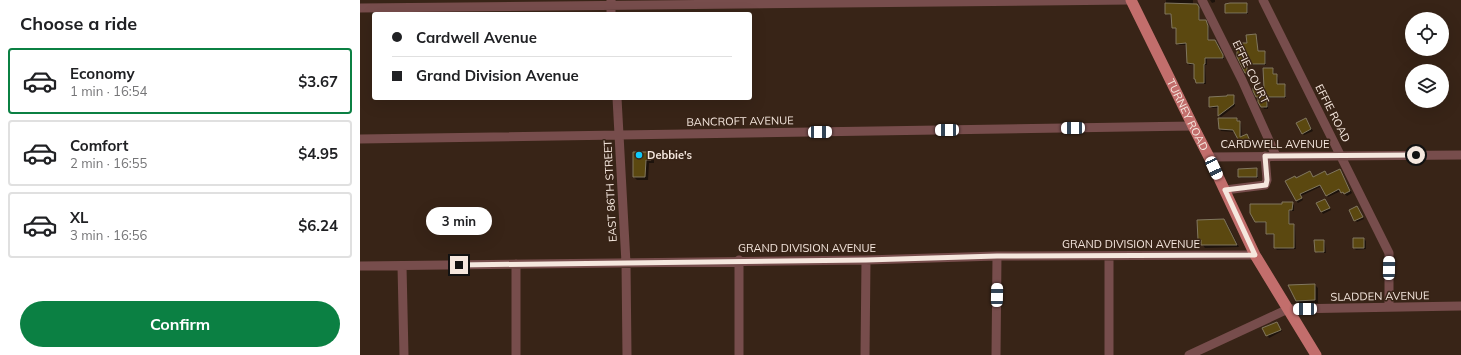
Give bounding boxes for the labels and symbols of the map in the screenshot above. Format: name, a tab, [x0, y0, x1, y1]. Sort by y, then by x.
street label: EFFIE COURT	[1230, 38, 1273, 106]
street label: TURNEY ROAD	[1164, 76, 1212, 153]
street label: EFFIE ROAD	[1312, 82, 1354, 144]
street label: BANCROFT AVENUE	[686, 113, 794, 129]
car	[1061, 122, 1085, 134]
car	[935, 124, 959, 136]
car	[808, 126, 832, 138]
street label: CARDWELL AVENUE	[1221, 137, 1329, 151]
street label: EAST 86TH STREET	[600, 139, 620, 242]
route start	[1407, 146, 1425, 164]
place label: Debbie's	[647, 148, 693, 162]
marker: Debbie's	[634, 150, 644, 160]
car	[1203, 155, 1225, 181]
callout: 3 min	[426, 207, 492, 235]
street label: GRAND DIVISION AVENUE	[1062, 237, 1200, 251]
street label: GRAND DIVISION AVENUE	[738, 241, 876, 255]
route end	[450, 256, 468, 274]
car	[1383, 256, 1395, 280]
car	[991, 283, 1003, 307]
street label: SLADDEN AVENUE	[1330, 288, 1430, 304]
car	[1293, 303, 1317, 315]

